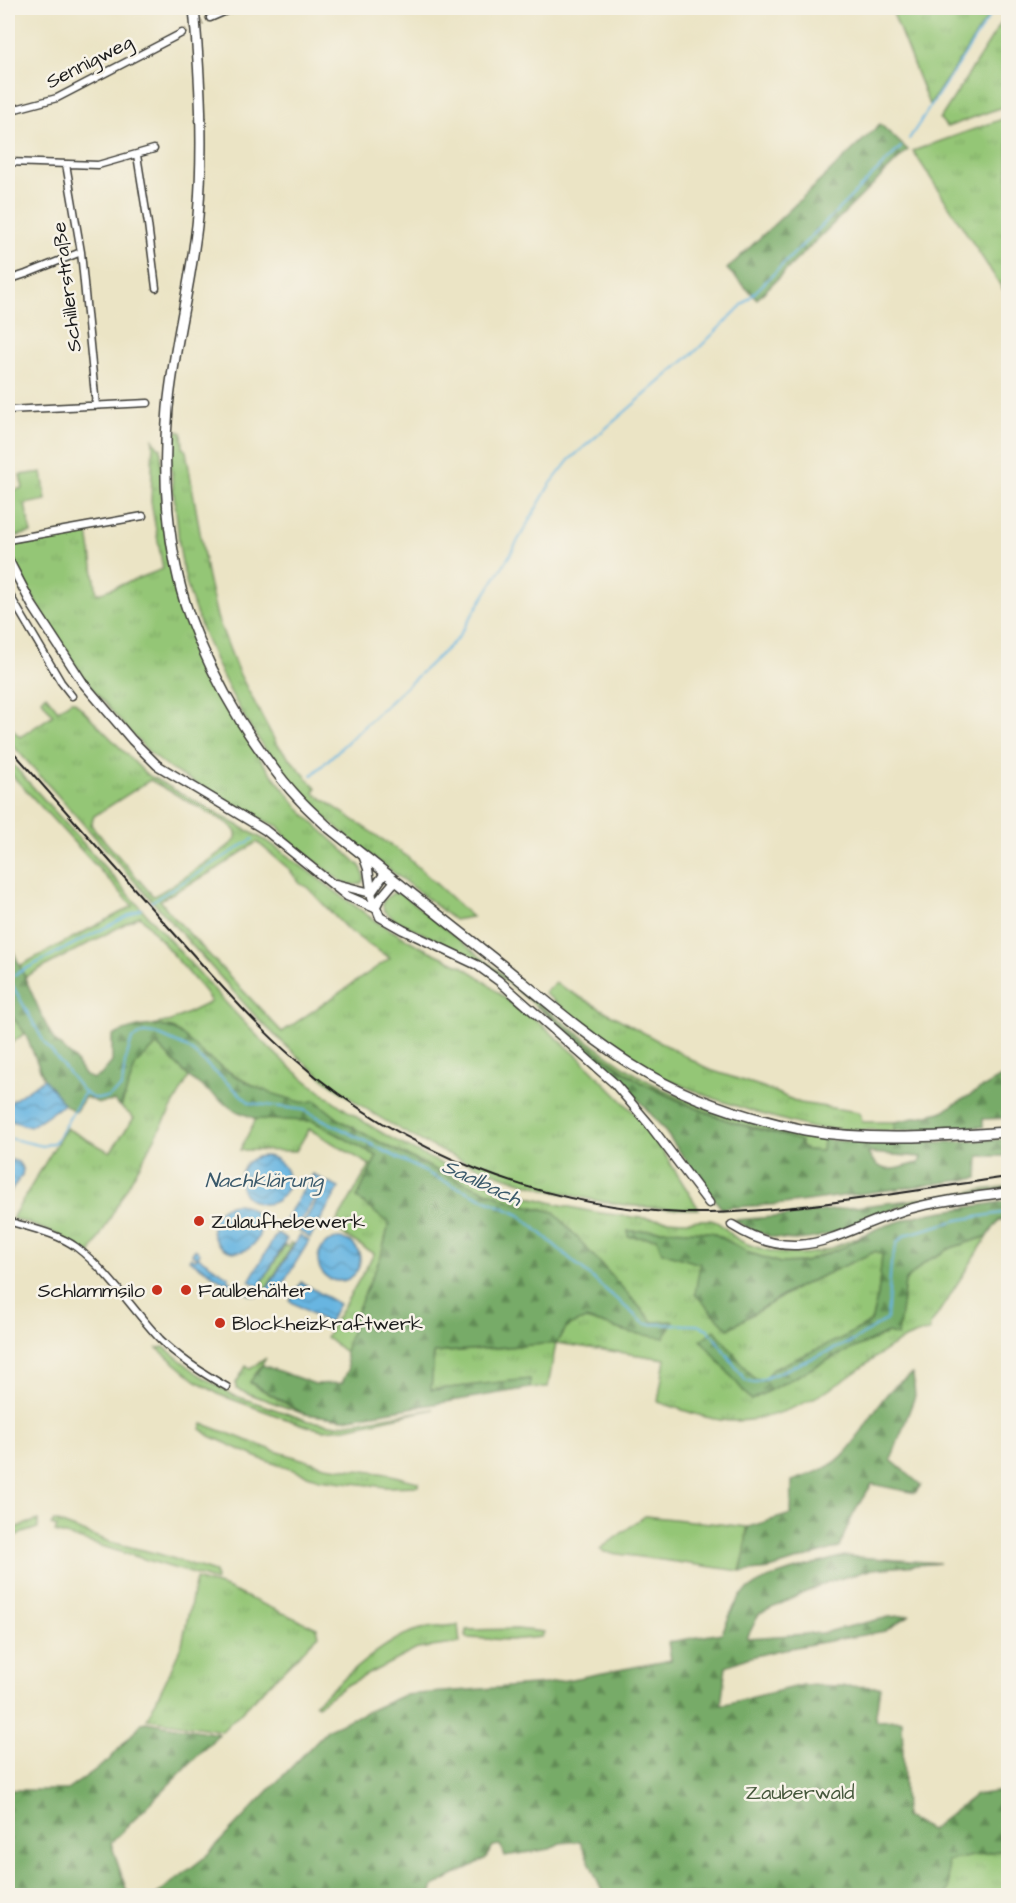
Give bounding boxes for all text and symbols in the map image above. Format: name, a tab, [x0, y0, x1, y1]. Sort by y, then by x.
street label: Sennigweg	[41, 28, 138, 97]
street label: Schillerstraße	[45, 220, 89, 354]
water label: Saalbach	[437, 1151, 528, 1214]
water label: Nachklärung	[205, 1166, 324, 1196]
place label: Zulaufhebewerk	[211, 1208, 365, 1236]
marker: Zulaufhebewerk	[192, 1214, 206, 1228]
place label: Schlammsilo	[38, 1277, 145, 1305]
place label: Faulbehälter	[198, 1277, 311, 1305]
marker: Schlammsilo	[150, 1283, 164, 1297]
marker: Faulbehälter	[179, 1283, 193, 1297]
place label: Blockheizkraftwerk	[232, 1310, 423, 1338]
marker: Blockheizkraftwerk	[213, 1316, 227, 1330]
park label: Zauberwald	[746, 1779, 854, 1807]

